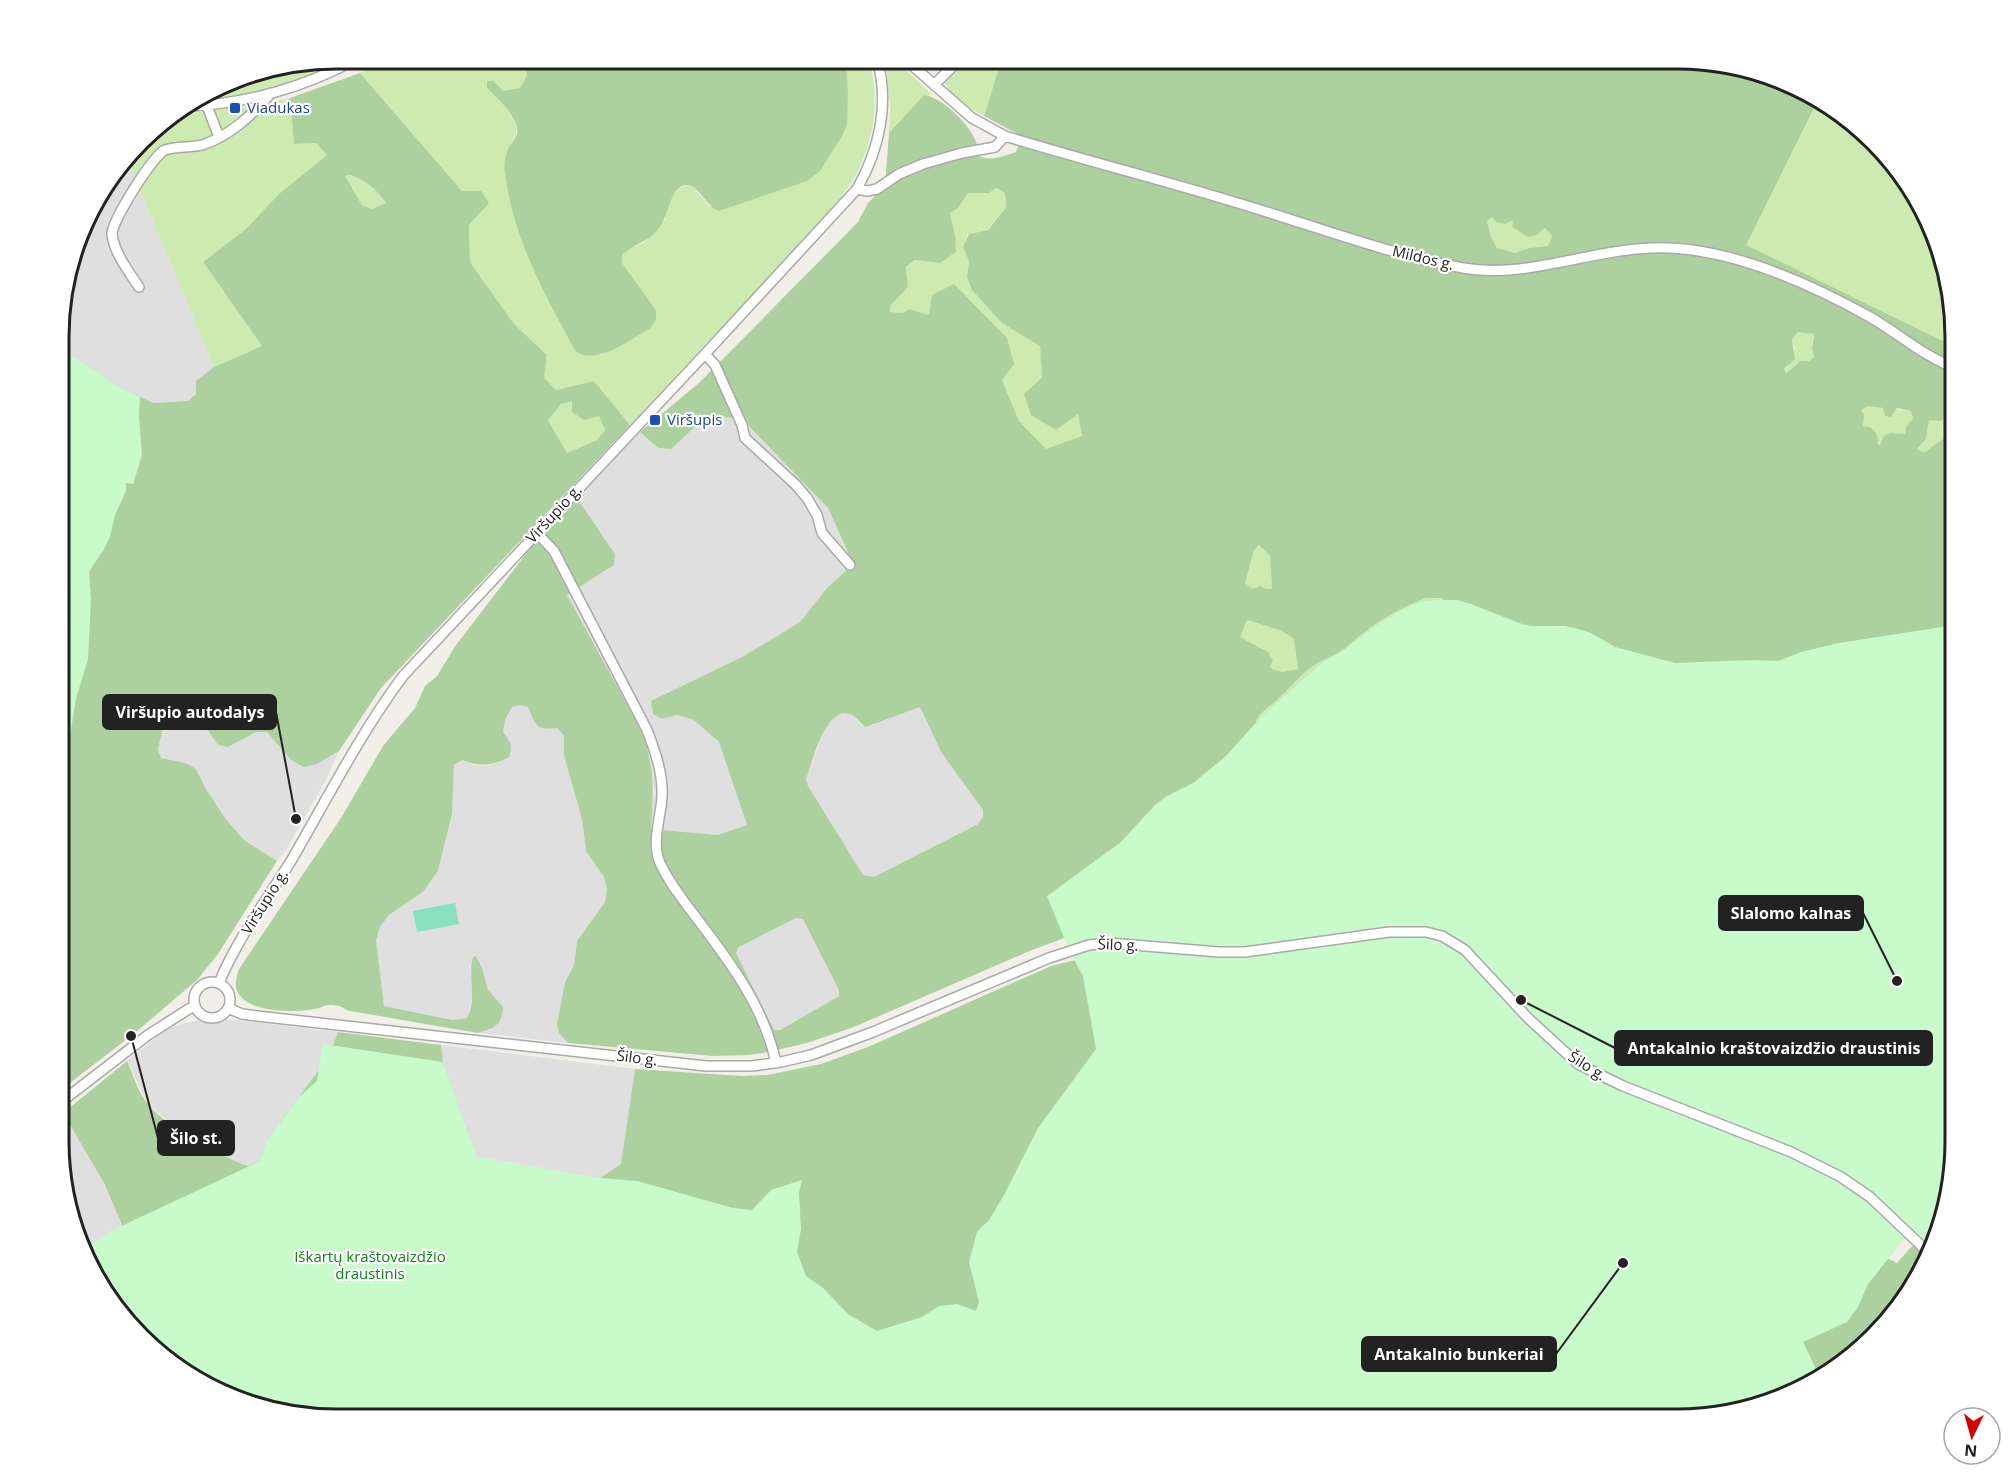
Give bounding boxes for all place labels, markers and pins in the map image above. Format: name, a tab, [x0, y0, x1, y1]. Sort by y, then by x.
place label: Viadukas	[247, 97, 310, 117]
marker: Viadukas	[228, 101, 242, 115]
place label: Viršupis	[667, 409, 722, 429]
marker: Viršupis	[648, 413, 662, 427]
callout: Viršupio autodalys	[103, 695, 276, 729]
callout: Slalomo kalnas	[1719, 896, 1863, 930]
callout: Antakalnio kraštovaizdžio draustinis	[1615, 1031, 1932, 1065]
callout: Šilo st.	[158, 1121, 234, 1155]
callout: Antakalnio bunkeriai	[1362, 1337, 1556, 1371]

